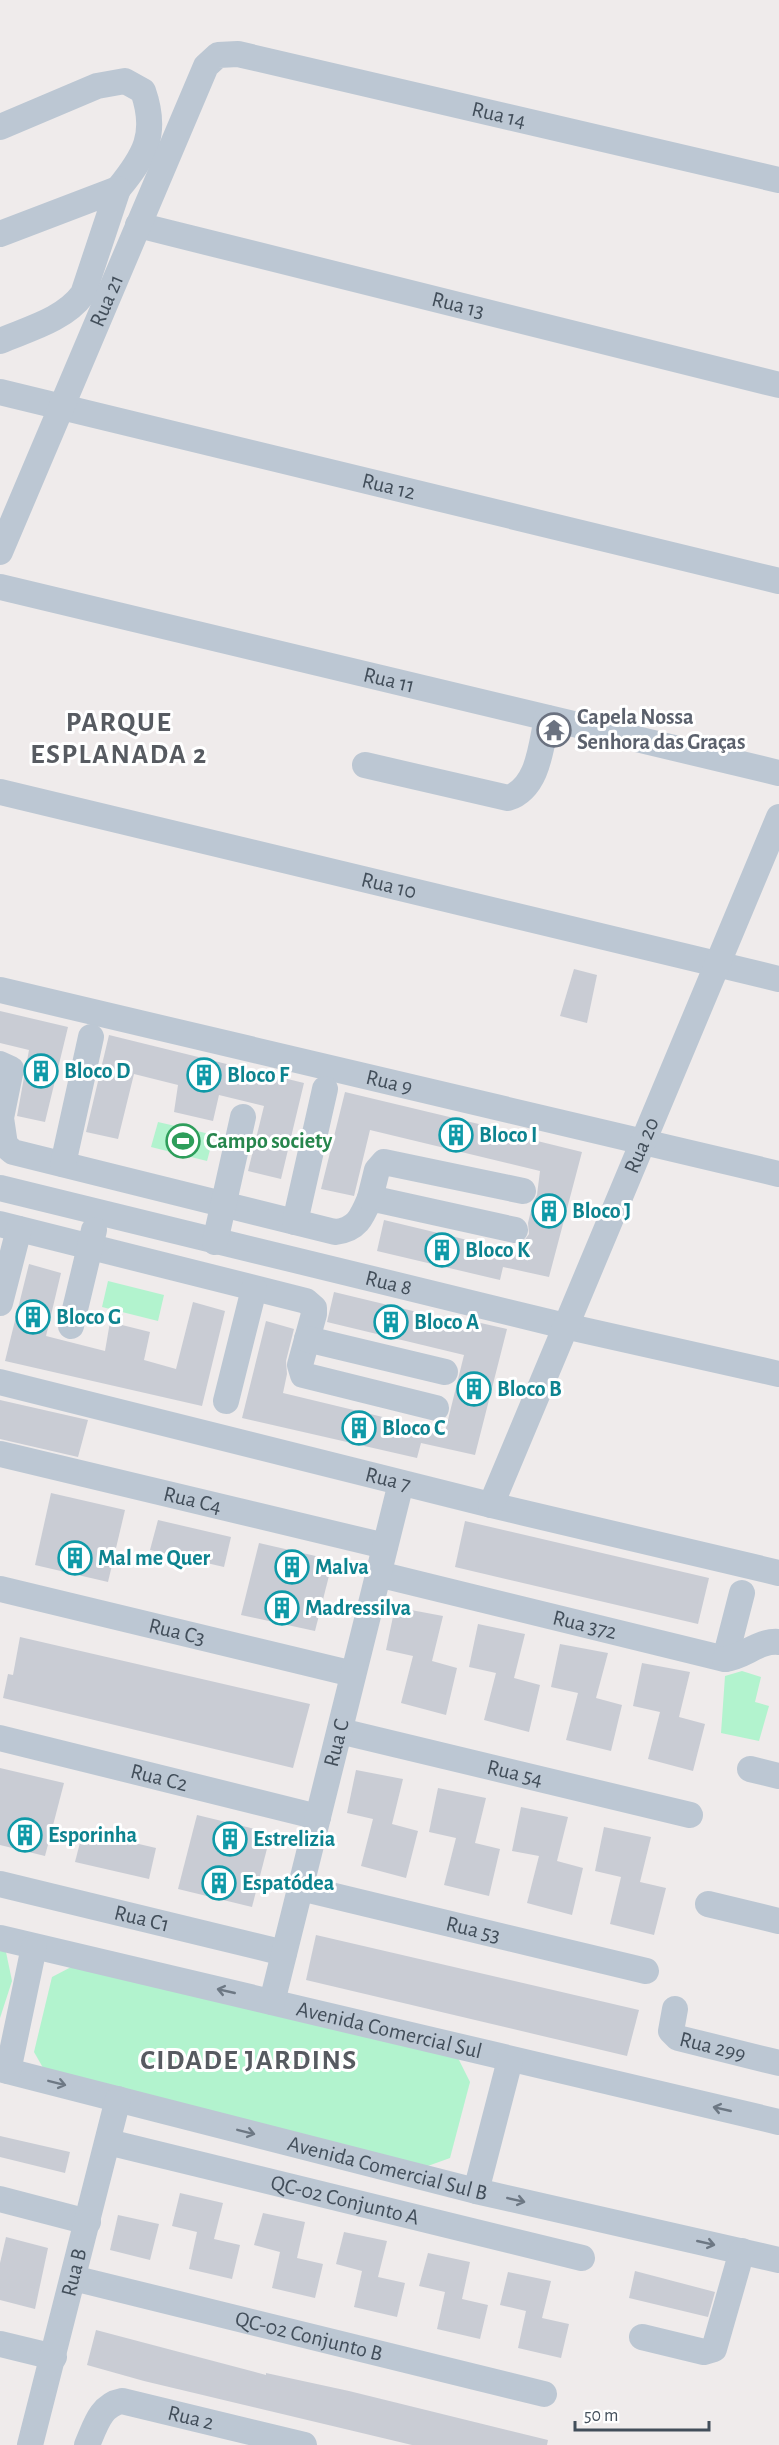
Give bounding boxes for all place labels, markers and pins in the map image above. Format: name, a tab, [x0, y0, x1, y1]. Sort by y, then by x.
place label: Capela Nossa Senhora das Graças	[577, 706, 745, 753]
temple icon: Capela Nossa Senhora das Graças	[536, 712, 572, 748]
building icon: Bloco D	[23, 1053, 59, 1089]
building icon: Bloco F	[186, 1057, 222, 1093]
place label: Bloco D	[64, 1060, 130, 1082]
place label: Bloco F	[227, 1064, 290, 1086]
building icon: Bloco I	[438, 1117, 474, 1153]
sports icon: Campo society	[165, 1123, 201, 1159]
place label: Bloco I	[479, 1124, 538, 1146]
place label: Campo society	[206, 1130, 333, 1153]
building icon: Bloco J	[531, 1193, 567, 1229]
place label: Bloco J	[572, 1200, 631, 1222]
building icon: Bloco K	[424, 1232, 460, 1268]
place label: Bloco K	[465, 1239, 531, 1261]
building icon: Bloco G	[15, 1299, 51, 1335]
building icon: Bloco A	[373, 1304, 409, 1340]
place label: Bloco G	[56, 1306, 121, 1328]
place label: Bloco A	[414, 1311, 479, 1333]
building icon: Bloco B	[456, 1371, 492, 1407]
place label: Bloco B	[497, 1378, 562, 1400]
building icon: Bloco C	[341, 1410, 377, 1446]
place label: Bloco C	[382, 1417, 446, 1439]
building icon: Mal me Quer	[57, 1540, 93, 1576]
place label: Mal me Quer	[98, 1547, 211, 1570]
building icon: Malva	[274, 1549, 310, 1585]
place label: Malva	[315, 1556, 369, 1578]
building icon: Madressilva	[264, 1590, 300, 1626]
place label: Madressilva	[305, 1597, 411, 1619]
building icon: Esporinha	[7, 1817, 43, 1853]
building icon: Estrelizia	[212, 1821, 248, 1857]
place label: Esporinha	[48, 1824, 138, 1846]
place label: Estrelizia	[253, 1828, 336, 1850]
building icon: Espatódea	[201, 1865, 237, 1901]
place label: Espatódea	[242, 1872, 335, 1894]

